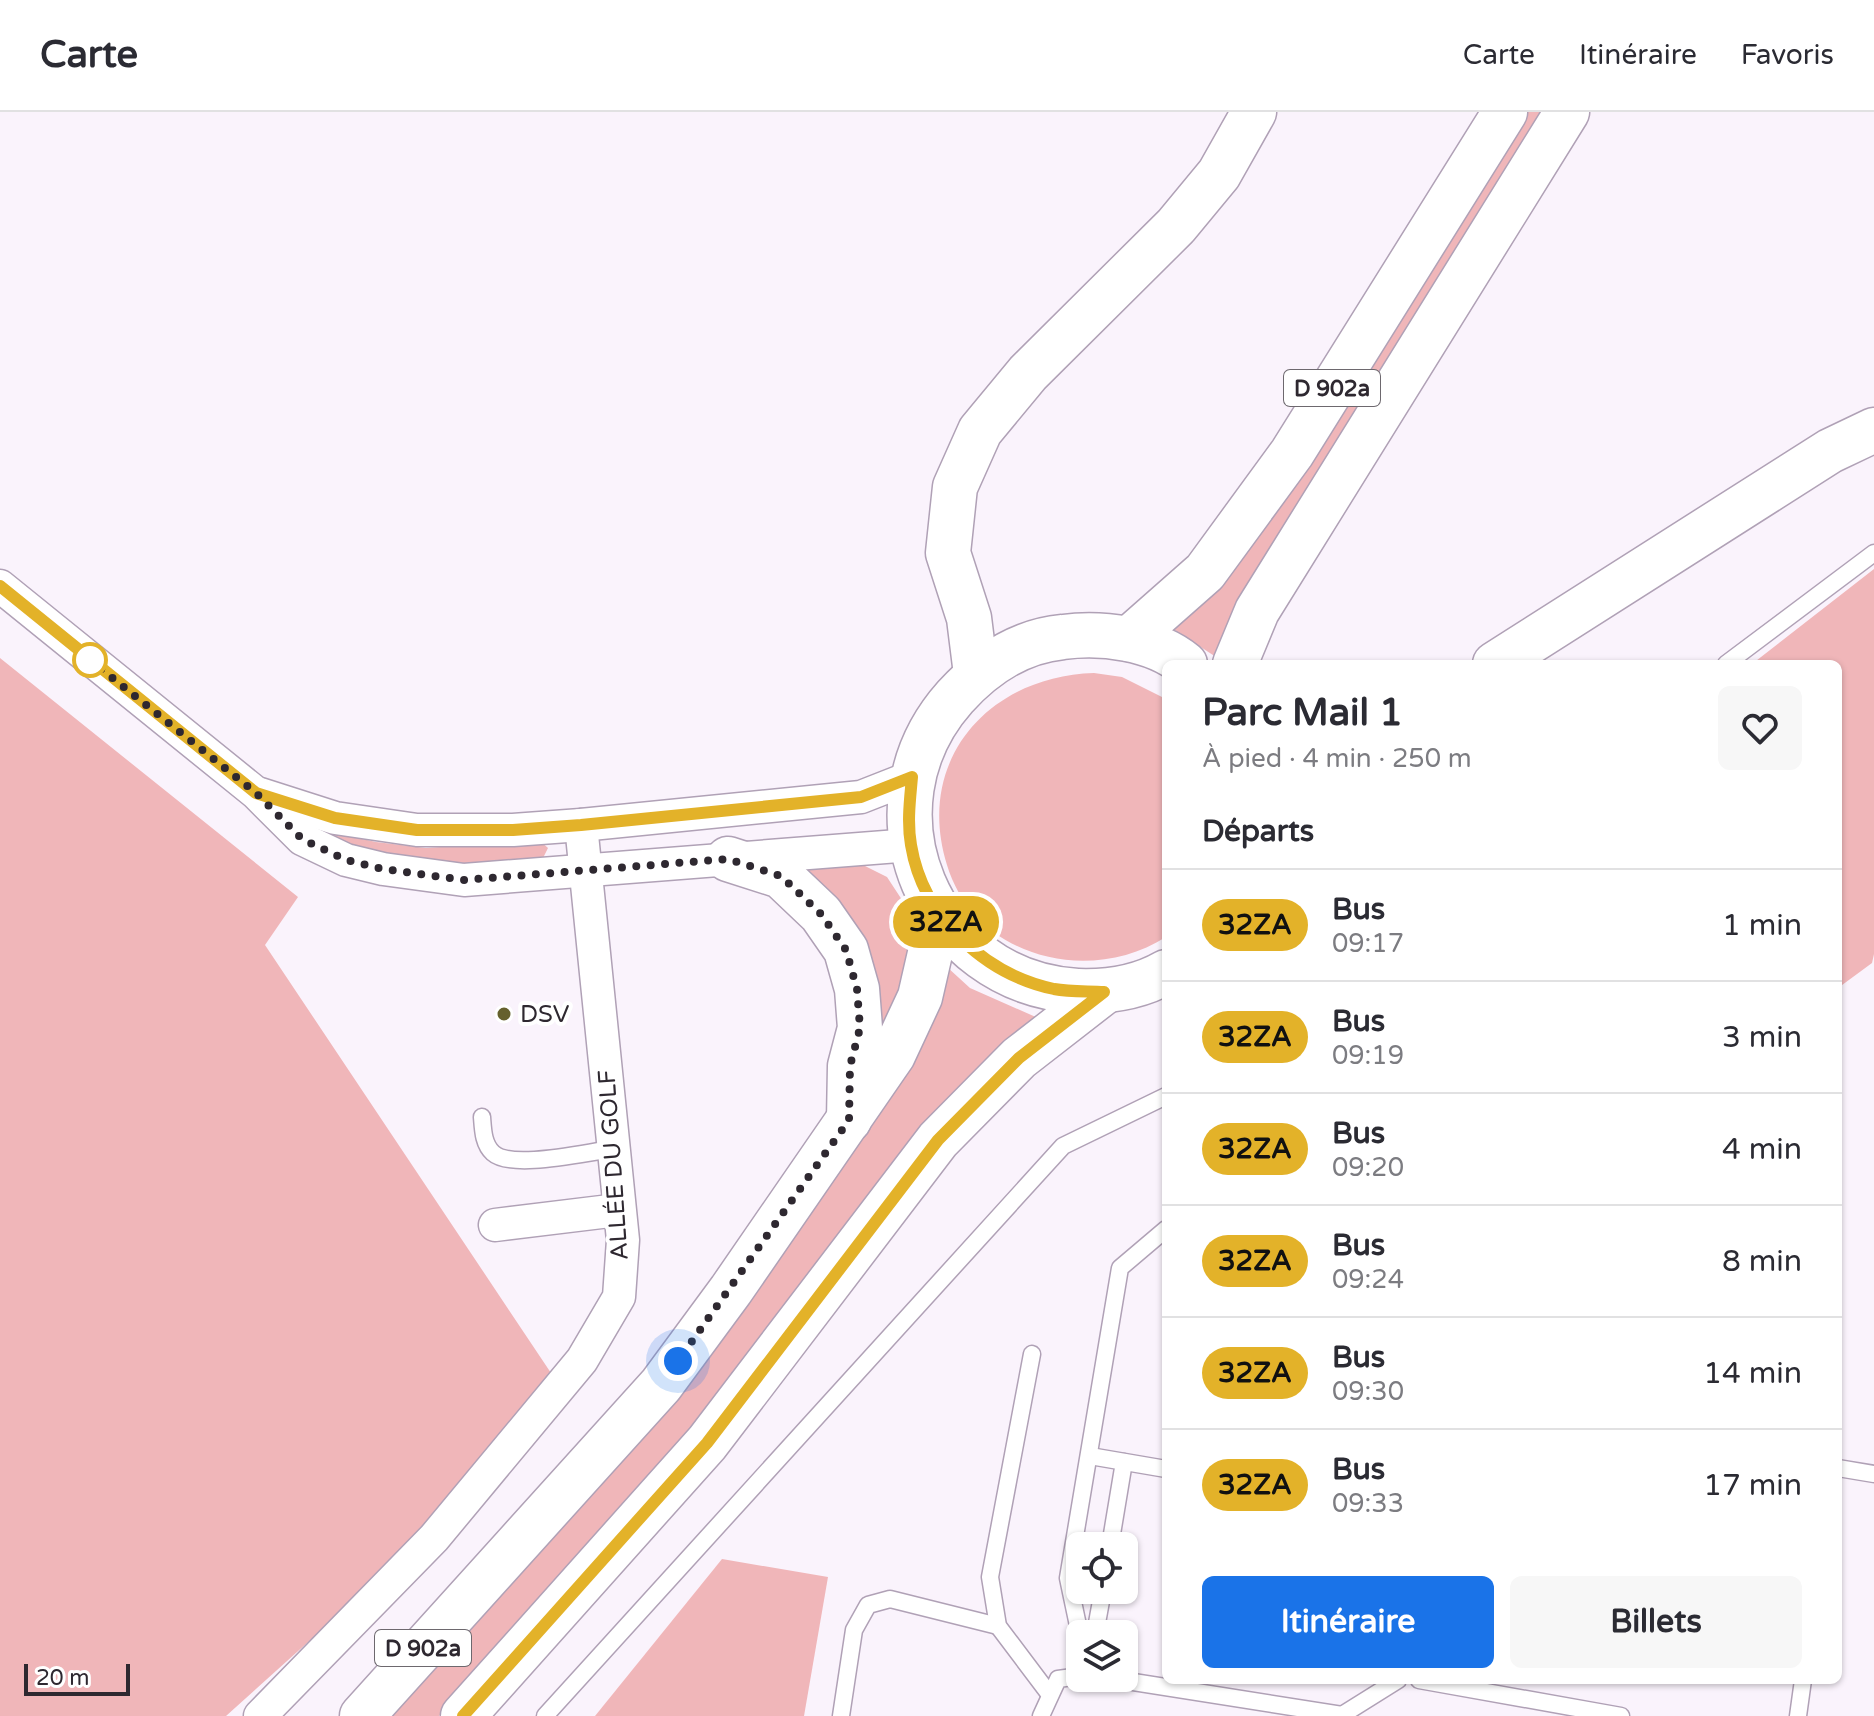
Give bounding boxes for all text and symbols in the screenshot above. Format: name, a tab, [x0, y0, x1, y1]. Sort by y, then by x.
text: Carte	[40, 32, 138, 78]
text: Carte	[1463, 38, 1535, 72]
text: Itinéraire	[1579, 38, 1697, 72]
text: Favoris	[1741, 38, 1834, 72]
road number: D 902a	[1284, 370, 1380, 406]
unlabelled marker	[73, 643, 107, 677]
button: heart	[1718, 686, 1802, 770]
text: Parc Mail 1	[1202, 690, 1403, 736]
text: À pied · 4 min · 250 m	[1202, 743, 1472, 774]
text: Départs	[1202, 813, 1314, 850]
text: Bus	[1332, 891, 1385, 928]
line badge: 32ZA	[890, 896, 1002, 948]
text: 32ZA	[909, 905, 983, 939]
text: 1 min	[1722, 907, 1802, 944]
text: 32ZA	[1218, 908, 1292, 942]
text: 09:17	[1332, 928, 1404, 959]
place label: DSV	[520, 1000, 570, 1029]
text: Bus	[1332, 1003, 1385, 1040]
marker: DSV	[495, 1005, 513, 1023]
text: 3 min	[1722, 1019, 1802, 1056]
text: 32ZA	[1218, 1020, 1292, 1054]
text: 09:19	[1332, 1040, 1404, 1071]
street label: ALLÉE DU GOLF	[591, 1069, 635, 1261]
text: Bus	[1332, 1115, 1385, 1152]
text: 4 min	[1722, 1131, 1802, 1168]
text: 32ZA	[1218, 1132, 1292, 1166]
text: 09:20	[1332, 1152, 1404, 1183]
text: Bus	[1332, 1227, 1385, 1264]
text: 8 min	[1722, 1243, 1802, 1280]
text: 32ZA	[1218, 1244, 1292, 1278]
text: 09:24	[1332, 1264, 1404, 1295]
text: Bus	[1332, 1339, 1385, 1376]
your location	[658, 1341, 698, 1381]
text: 14 min	[1703, 1355, 1802, 1392]
text: 32ZA	[1218, 1356, 1292, 1390]
text: 09:30	[1332, 1376, 1404, 1407]
text: Bus	[1332, 1451, 1385, 1488]
text: 17 min	[1703, 1467, 1802, 1504]
text: 32ZA	[1218, 1468, 1292, 1502]
text: 09:33	[1332, 1488, 1404, 1519]
map controls	[1066, 1532, 1138, 1692]
button: locate	[1066, 1532, 1138, 1604]
button: Itinéraire	[1202, 1576, 1494, 1668]
button: Billets	[1510, 1576, 1802, 1668]
button: layers	[1066, 1620, 1138, 1692]
road number: D 902a	[375, 1630, 471, 1666]
scale bar	[24, 1660, 130, 1696]
text: 20 m	[36, 1665, 90, 1691]

